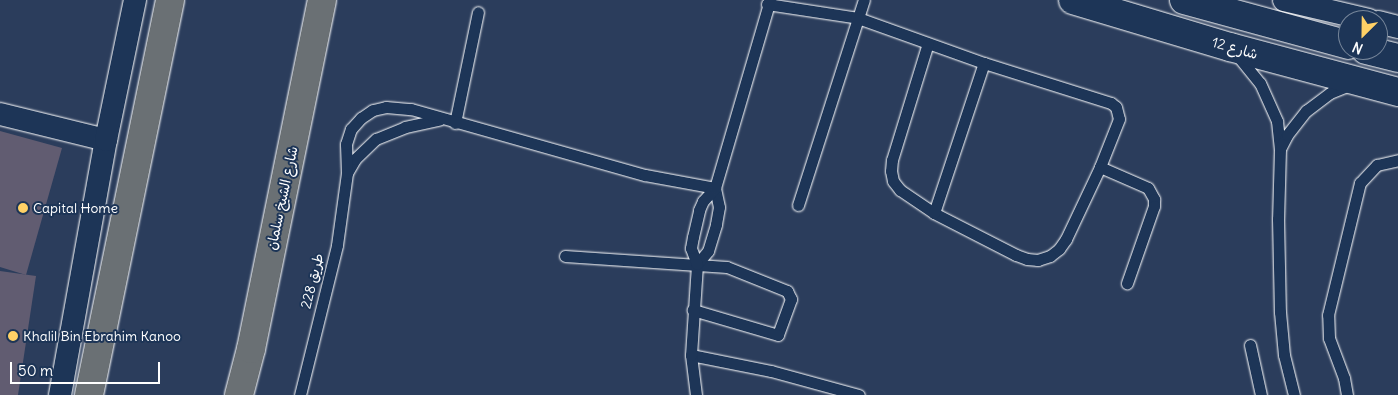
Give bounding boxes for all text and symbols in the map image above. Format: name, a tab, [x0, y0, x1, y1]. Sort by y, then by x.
north arrow	[1338, 10, 1388, 60]
street label: شارع 12	[1210, 33, 1260, 63]
text: N	[1350, 38, 1366, 58]
street label: شارع الشيخ سلمان	[263, 145, 301, 251]
place label: Capital Home	[33, 200, 118, 216]
marker: Capital Home	[17, 202, 29, 214]
street label: طريق 228	[297, 252, 327, 310]
place label: Khalil Bin Ebrahim Kanoo	[23, 328, 181, 344]
marker: Khalil Bin Ebrahim Kanoo	[7, 330, 19, 342]
scale bar	[12, 352, 162, 384]
text: 50 m	[18, 361, 53, 380]

